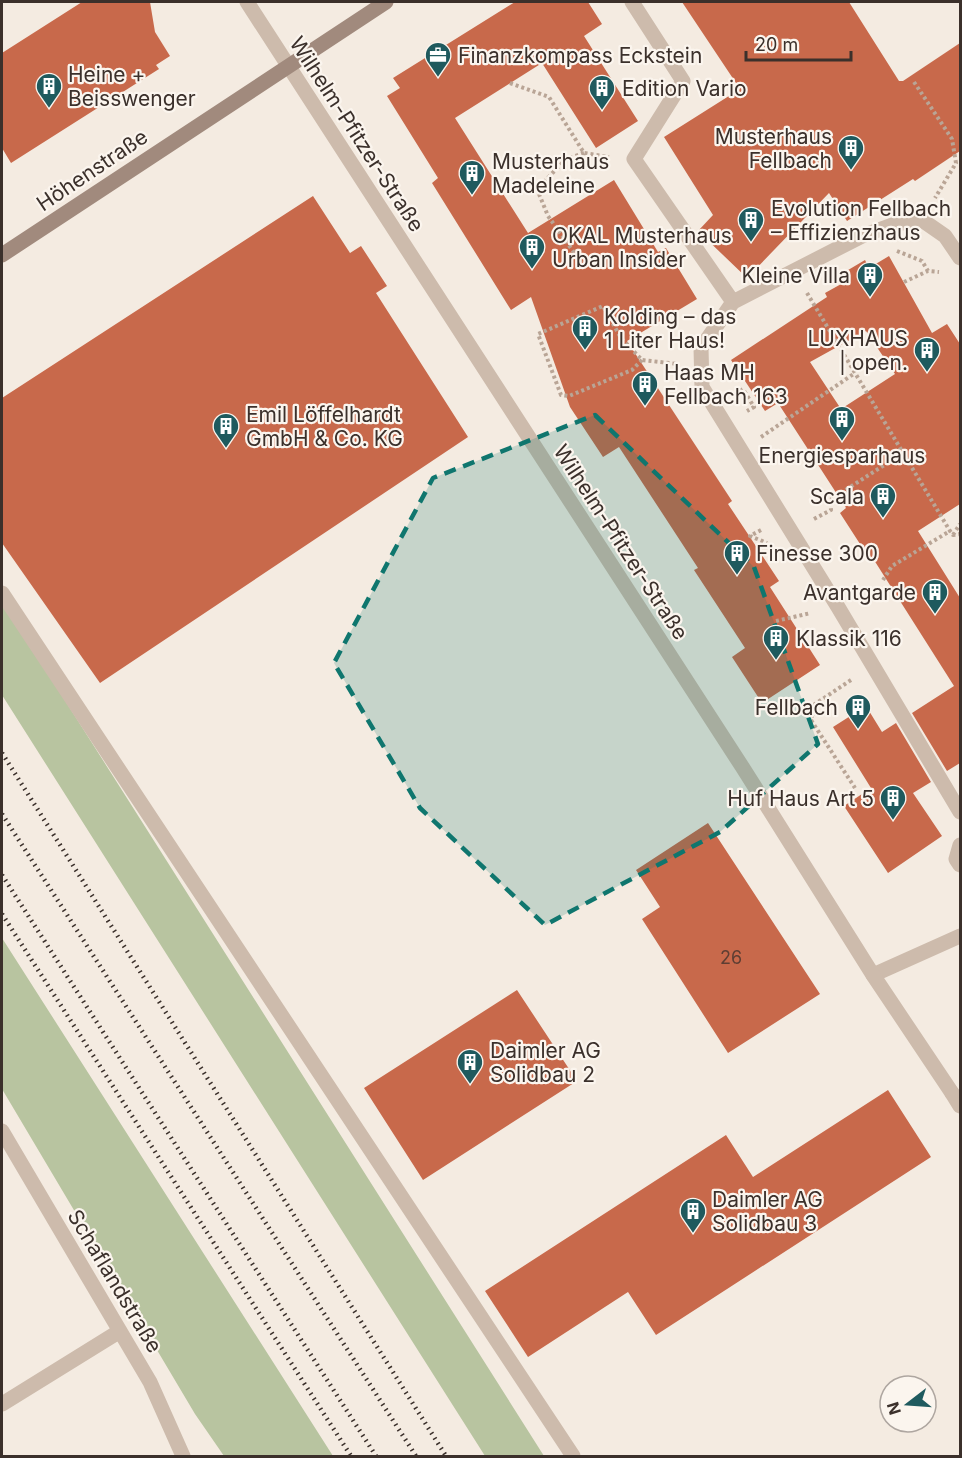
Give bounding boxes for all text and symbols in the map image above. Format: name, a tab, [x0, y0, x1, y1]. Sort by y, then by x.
scale bar	[746, 24, 851, 62]
street label: Wilhelm-Pfitzer-Straße	[285, 32, 429, 236]
text: 20 m	[755, 34, 798, 55]
office icon: Finanzkompass Eckstein	[423, 40, 453, 78]
place label: Finanzkompass Eckstein	[458, 43, 702, 68]
place label: Heine + Beisswenger	[68, 62, 196, 111]
building icon: Heine + Beisswenger	[34, 71, 64, 109]
building icon: Edition Vario	[587, 73, 617, 111]
place label: Edition Vario	[622, 76, 747, 101]
street label: Höhenstraße	[32, 124, 152, 216]
place label: Musterhaus Fellbach	[715, 124, 832, 173]
building icon: Musterhaus Fellbach	[836, 133, 866, 171]
place label: Musterhaus Madeleine	[492, 149, 609, 198]
building icon: Musterhaus Madeleine	[457, 158, 487, 196]
place label: Evolution Fellbach – Effizienzhaus	[771, 196, 951, 245]
building icon: Evolution Fellbach – Effizienzhaus	[736, 205, 766, 243]
place label: OKAL Musterhaus Urban Insider	[552, 223, 732, 272]
building icon: OKAL Musterhaus Urban Insider	[517, 232, 547, 270]
building icon: Kleine Villa	[855, 260, 885, 298]
place label: Kleine Villa	[741, 263, 850, 288]
place label: Kolding – das 1 Liter Haus!	[604, 304, 736, 353]
building icon: Kolding – das 1 Liter Haus!	[570, 313, 600, 351]
place label: LUXHAUS | open.	[807, 326, 908, 375]
building icon: LUXHAUS | open.	[912, 335, 942, 373]
place label: Haas MH Fellbach 163	[664, 360, 788, 409]
building icon: Haas MH Fellbach 163	[630, 369, 660, 407]
place label: Emil Löffelhardt GmbH & Co. KG	[246, 402, 403, 451]
building icon: Energiesparhaus	[827, 404, 857, 442]
building icon: Emil Löffelhardt GmbH & Co. KG	[211, 411, 241, 449]
street label: Wilhelm-Pfitzer-Straße	[549, 440, 693, 644]
place label: Energiesparhaus	[759, 443, 925, 468]
building icon: Scala	[868, 481, 898, 519]
place label: Scala	[810, 484, 864, 509]
building icon: Finesse 300	[722, 538, 752, 576]
place label: Finesse 300	[756, 541, 878, 566]
building icon: Avantgarde	[920, 577, 950, 615]
place label: Avantgarde	[803, 580, 916, 605]
building icon: Klassik 116	[761, 623, 791, 661]
place label: Klassik 116	[796, 626, 902, 651]
building icon: Fellbach	[843, 692, 873, 730]
place label: Fellbach	[755, 695, 838, 720]
building icon: Huf Haus Art 5	[878, 783, 908, 821]
place label: Huf Haus Art 5	[727, 786, 874, 811]
house number: 26	[720, 947, 742, 968]
place label: Daimler AG Solidbau 2	[490, 1038, 601, 1087]
building icon: Daimler AG Solidbau 2	[455, 1047, 485, 1085]
place label: Daimler AG Solidbau 3	[712, 1187, 823, 1236]
building icon: Daimler AG Solidbau 3	[678, 1196, 708, 1234]
street label: Schaflandstraße	[62, 1205, 168, 1357]
north arrow	[878, 1374, 938, 1434]
text: N	[882, 1400, 905, 1417]

